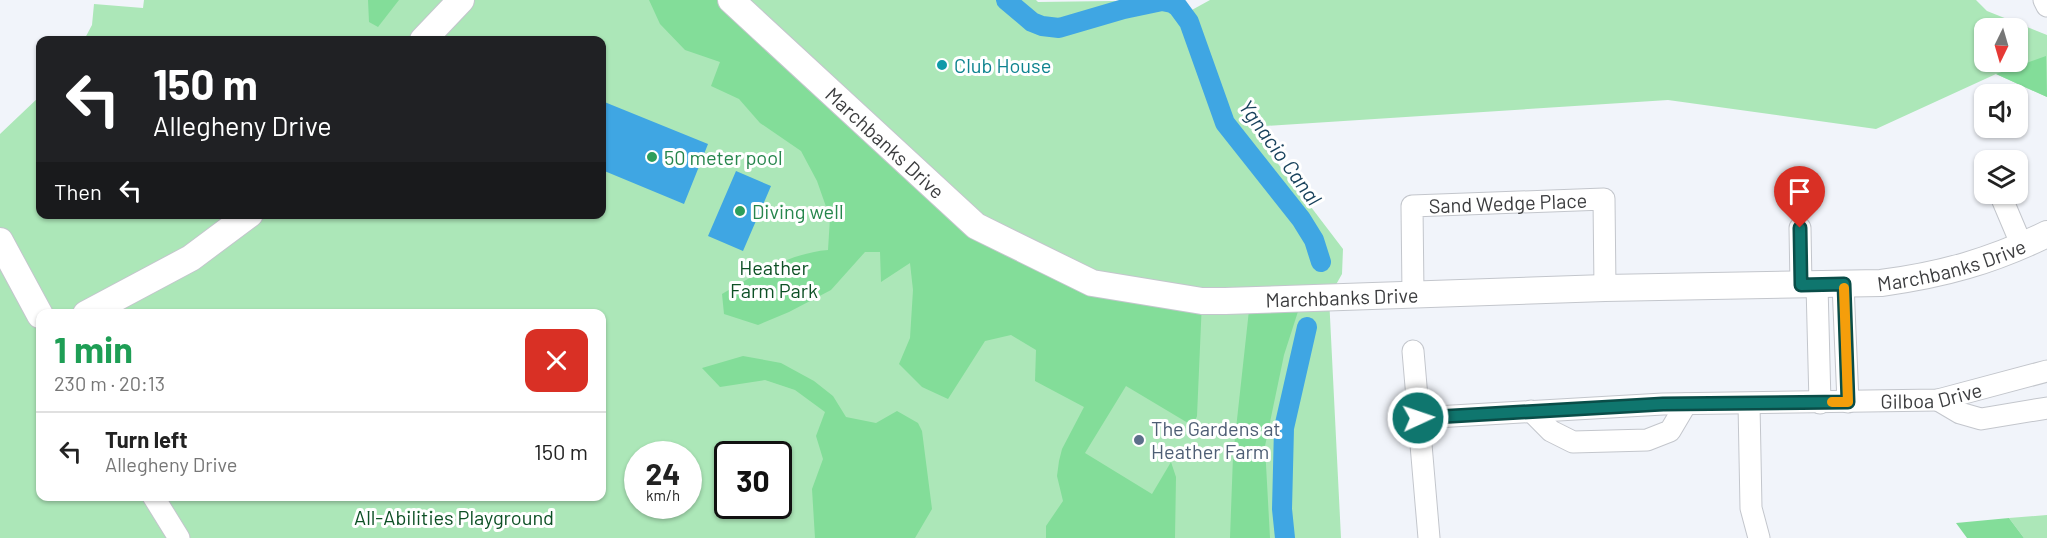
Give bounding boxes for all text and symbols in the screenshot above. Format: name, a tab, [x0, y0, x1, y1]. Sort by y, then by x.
north arrow	[1974, 18, 2028, 72]
map controls	[1974, 18, 2028, 204]
place label: Club House	[954, 53, 1051, 77]
text: 150 m	[153, 58, 258, 108]
marker: Club House	[935, 58, 949, 72]
icon: left	[54, 60, 132, 138]
street label: Marchbanks Drive	[821, 82, 950, 203]
button: sound	[1974, 84, 2028, 138]
water label: Ygnacio Canal	[1234, 94, 1328, 210]
text: Allegheny Drive	[153, 109, 332, 141]
place label: 50 meter pool	[664, 145, 783, 169]
marker: 50 meter pool	[645, 150, 659, 164]
button: layers	[1974, 150, 2028, 204]
pin	[1774, 166, 1825, 228]
icon: left	[114, 174, 147, 207]
icon: arrive	[1783, 175, 1816, 208]
text: Then	[54, 178, 102, 204]
street label: Sand Wedge Place	[1428, 188, 1588, 217]
place label: Diving well	[752, 199, 843, 223]
marker: Diving well	[733, 204, 747, 218]
street label: Marchbanks Drive	[1876, 233, 2029, 295]
park label: Heather Farm Park	[730, 255, 818, 302]
street label: Marchbanks Drive	[1265, 282, 1419, 312]
text: 1 min	[54, 327, 133, 370]
button: close	[525, 329, 588, 392]
text: 230 m · 20:13	[54, 371, 165, 395]
street label: Gilboa Drive	[1880, 377, 1984, 413]
position arrow	[1386, 386, 1450, 450]
place label: The Gardens at Heather Farm	[1151, 416, 1281, 463]
text: Turn left	[105, 426, 188, 452]
marker: The Gardens at Heather Farm	[1132, 433, 1146, 447]
icon: left	[54, 435, 87, 468]
text: 150 m	[534, 438, 588, 464]
speed limit sign: 30	[714, 441, 792, 519]
text: Allegheny Drive	[105, 452, 237, 476]
text: 24	[646, 455, 680, 491]
text: km/h	[646, 486, 680, 504]
park label: All-Abilities Playground	[354, 505, 554, 529]

